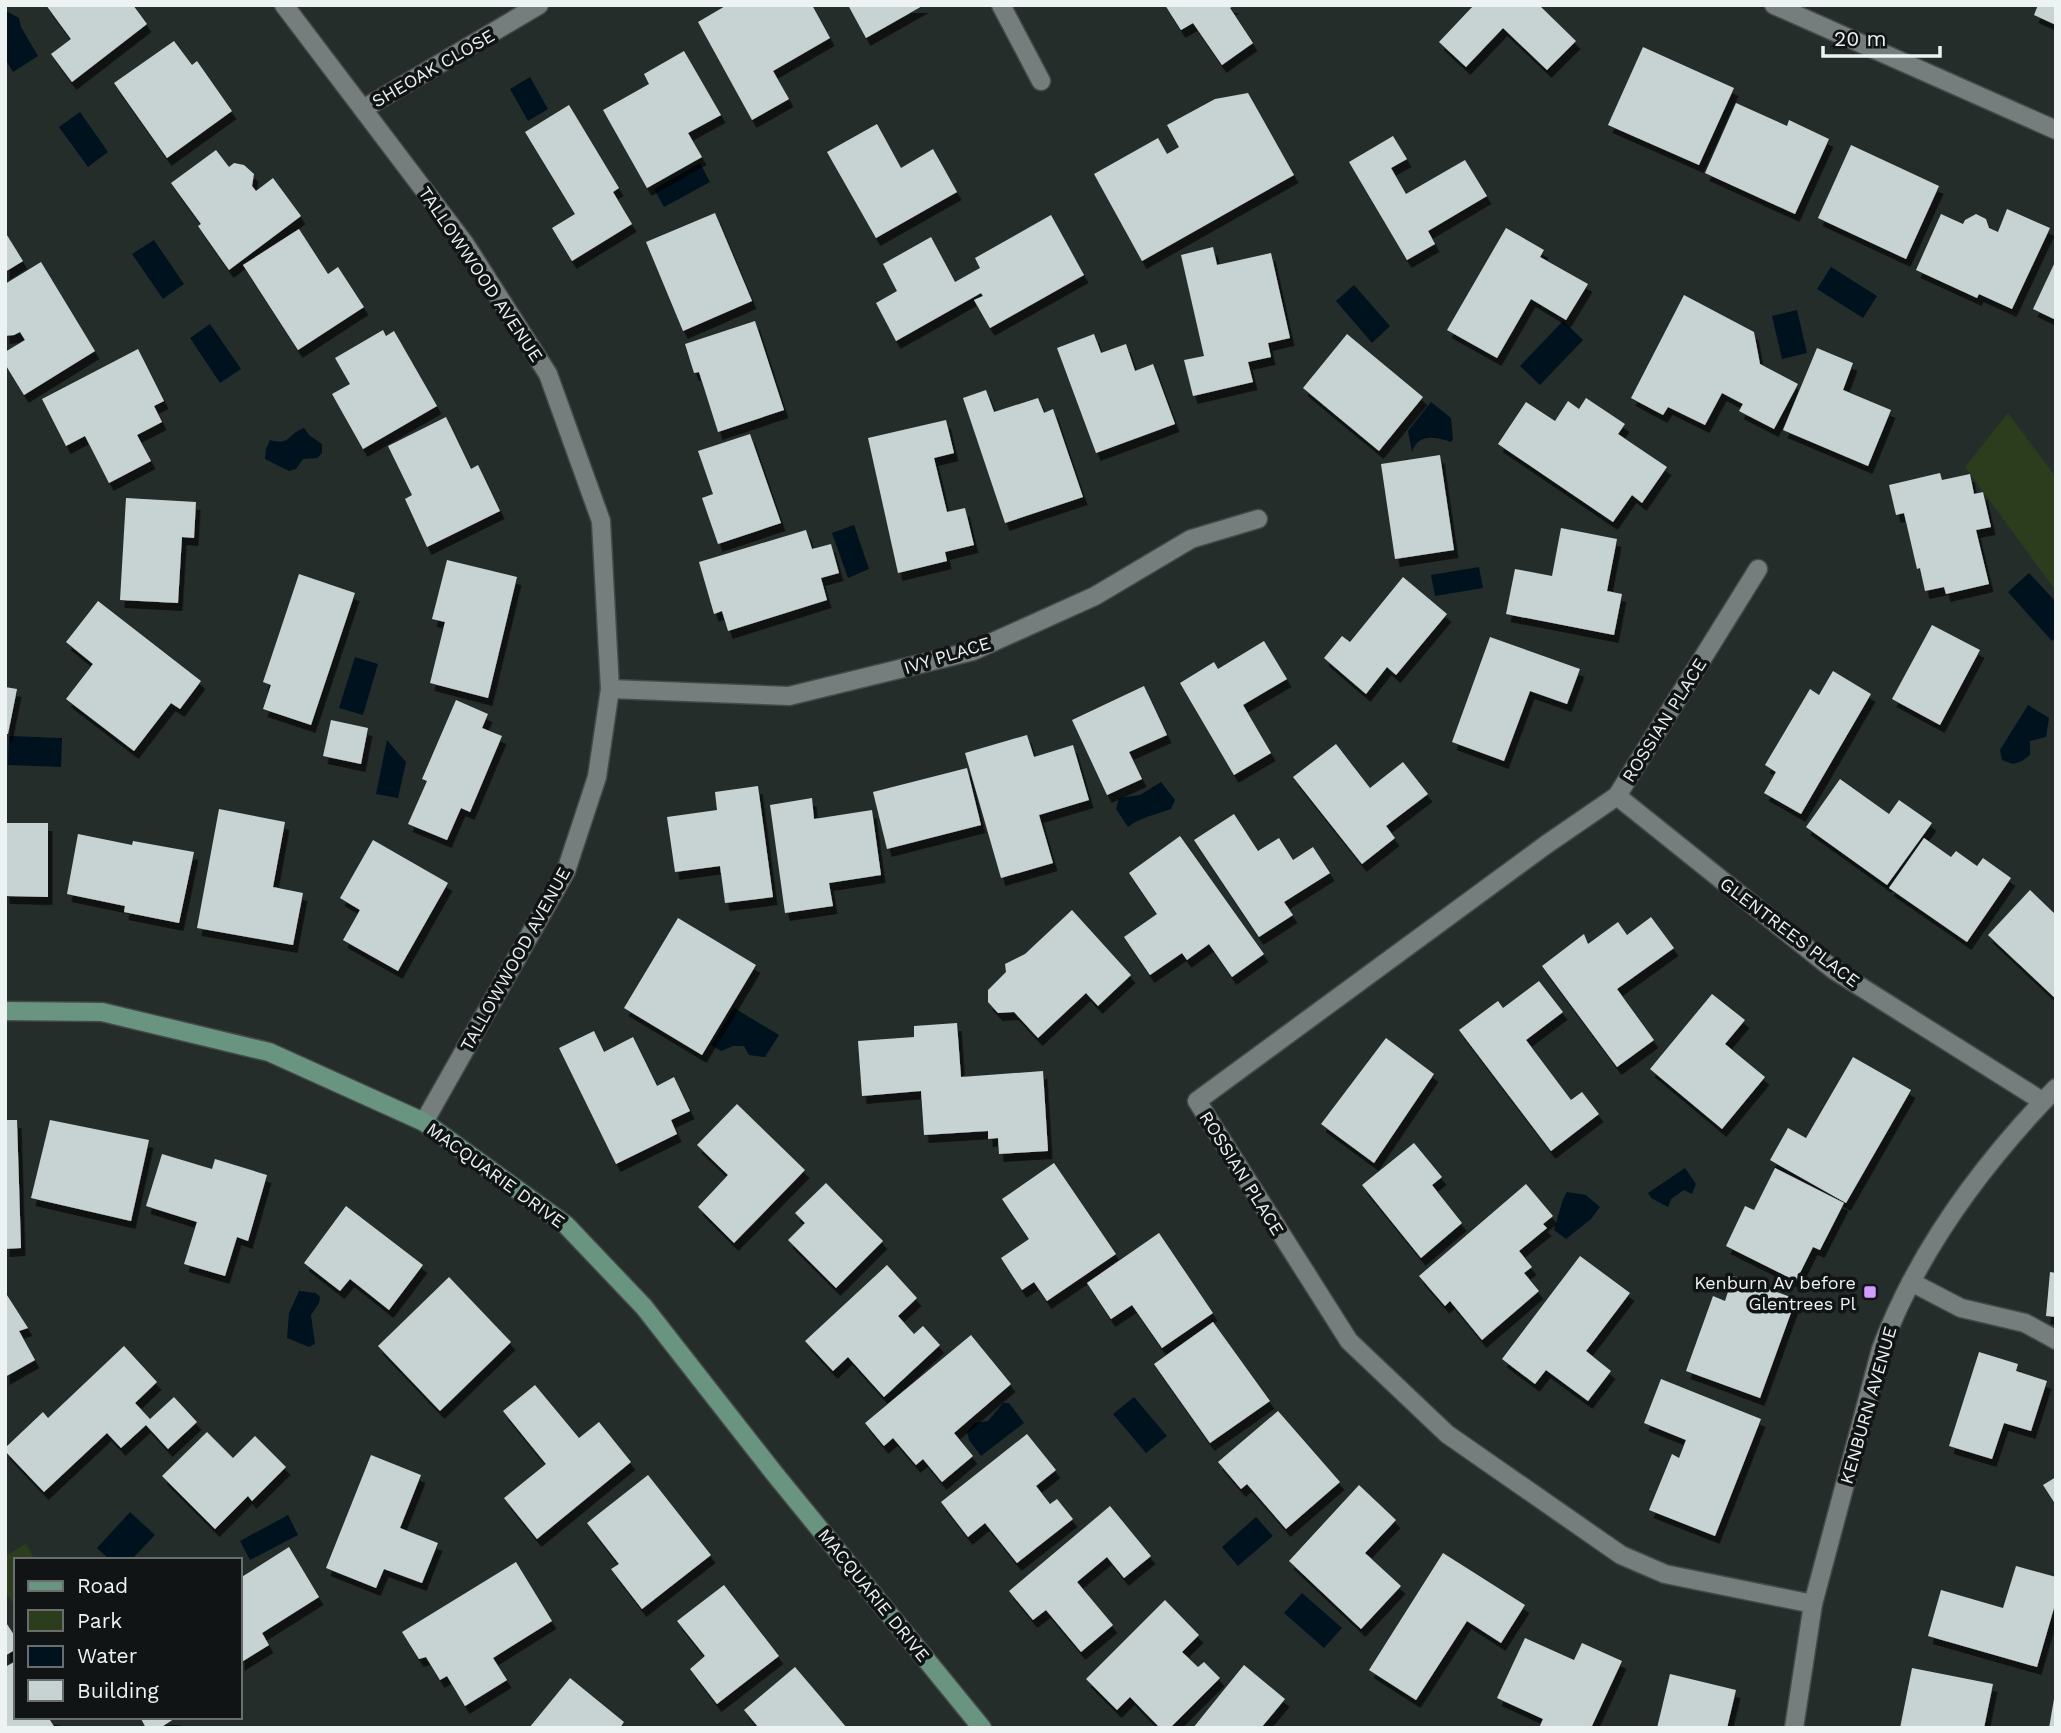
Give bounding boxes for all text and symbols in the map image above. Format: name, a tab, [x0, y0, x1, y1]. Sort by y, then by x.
scale bar	[1823, 14, 1940, 58]
street label: SHEOAK CLOSE	[368, 24, 498, 112]
text: 20 m	[1834, 26, 1886, 51]
street label: TALLOWWOOD AVENUE	[414, 182, 548, 366]
street label: IVY PLACE	[901, 632, 993, 678]
street label: ROSSIAN PLACE	[1617, 654, 1711, 786]
street label: TALLOWWOOD AVENUE	[456, 864, 574, 1054]
street label: GLENTREES PLACE	[1716, 873, 1864, 991]
street label: ROSSIAN PLACE	[1195, 1107, 1289, 1239]
street label: MACQUARIE DRIVE	[423, 1118, 569, 1232]
place label: Kenburn Av before Glentrees Pl	[1694, 1272, 1856, 1314]
marker: Kenburn Av before Glentrees Pl	[1862, 1284, 1878, 1300]
street label: KENBURN AVENUE	[1835, 1324, 1901, 1486]
street label: MACQUARIE DRIVE	[814, 1524, 934, 1666]
legend	[14, 1558, 242, 1719]
text: Road	[77, 1573, 128, 1598]
text: Park	[77, 1608, 122, 1633]
text: Water	[77, 1643, 138, 1668]
text: Building	[77, 1678, 159, 1703]

